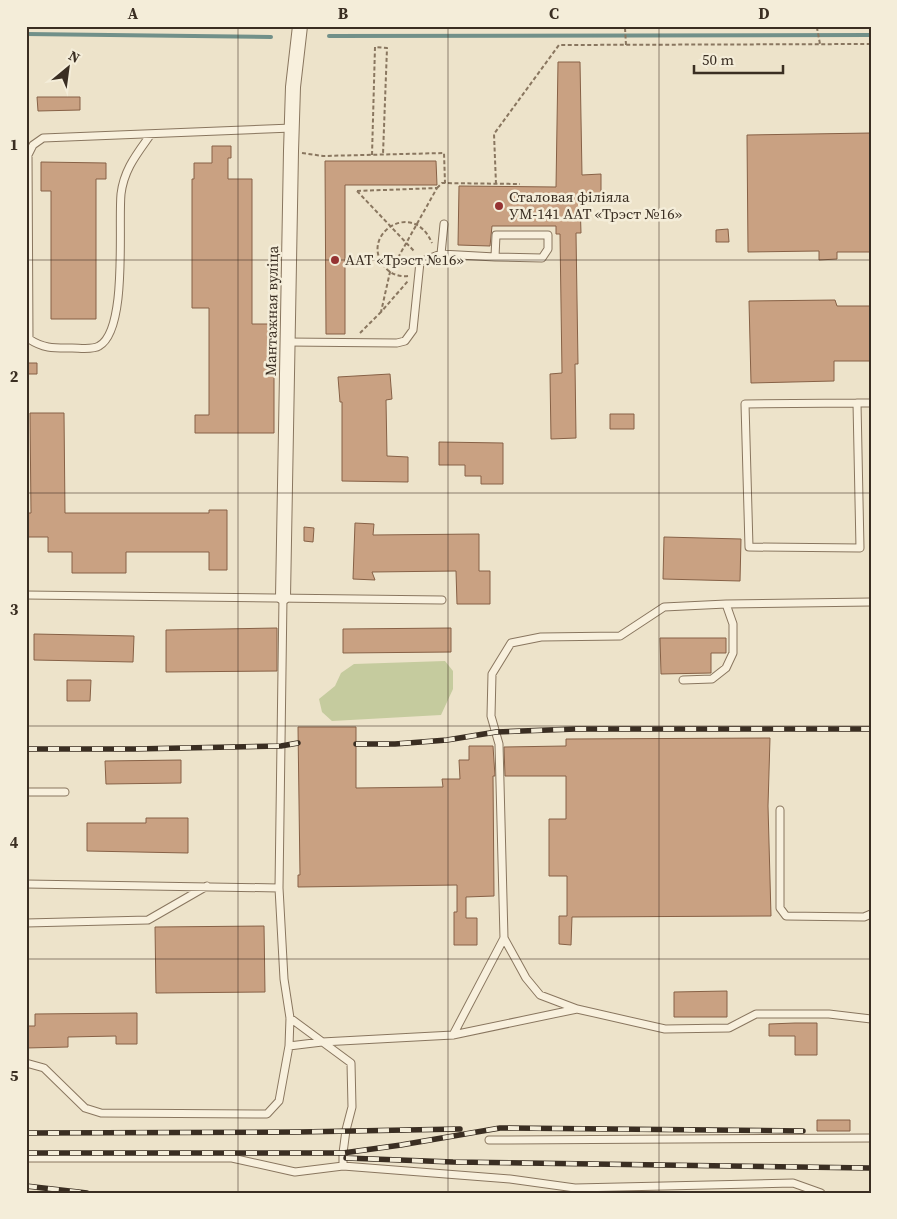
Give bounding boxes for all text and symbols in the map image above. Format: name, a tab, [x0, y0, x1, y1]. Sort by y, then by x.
text: A	[128, 2, 139, 24]
text: B	[338, 2, 349, 24]
text: C	[549, 2, 559, 24]
text: D	[758, 2, 770, 24]
north arrow	[42, 42, 92, 92]
scale bar	[694, 42, 783, 74]
text: N	[65, 45, 84, 68]
text: 50 m	[702, 49, 734, 70]
text: 1	[10, 133, 18, 155]
place label: Сталовая філіяла УМ-141 ААТ «Трэст №16»	[509, 186, 682, 224]
marker: Сталовая філіяла УМ-141 ААТ «Трэст №16»	[493, 200, 505, 212]
street label: Мантажная вуліца	[260, 245, 283, 376]
place label: ААТ «Трэст №16»	[345, 249, 464, 270]
marker: ААТ «Трэст №16»	[329, 254, 341, 266]
text: 2	[10, 365, 19, 387]
text: 3	[10, 598, 19, 620]
text: 4	[10, 831, 19, 853]
text: 5	[10, 1064, 19, 1086]

